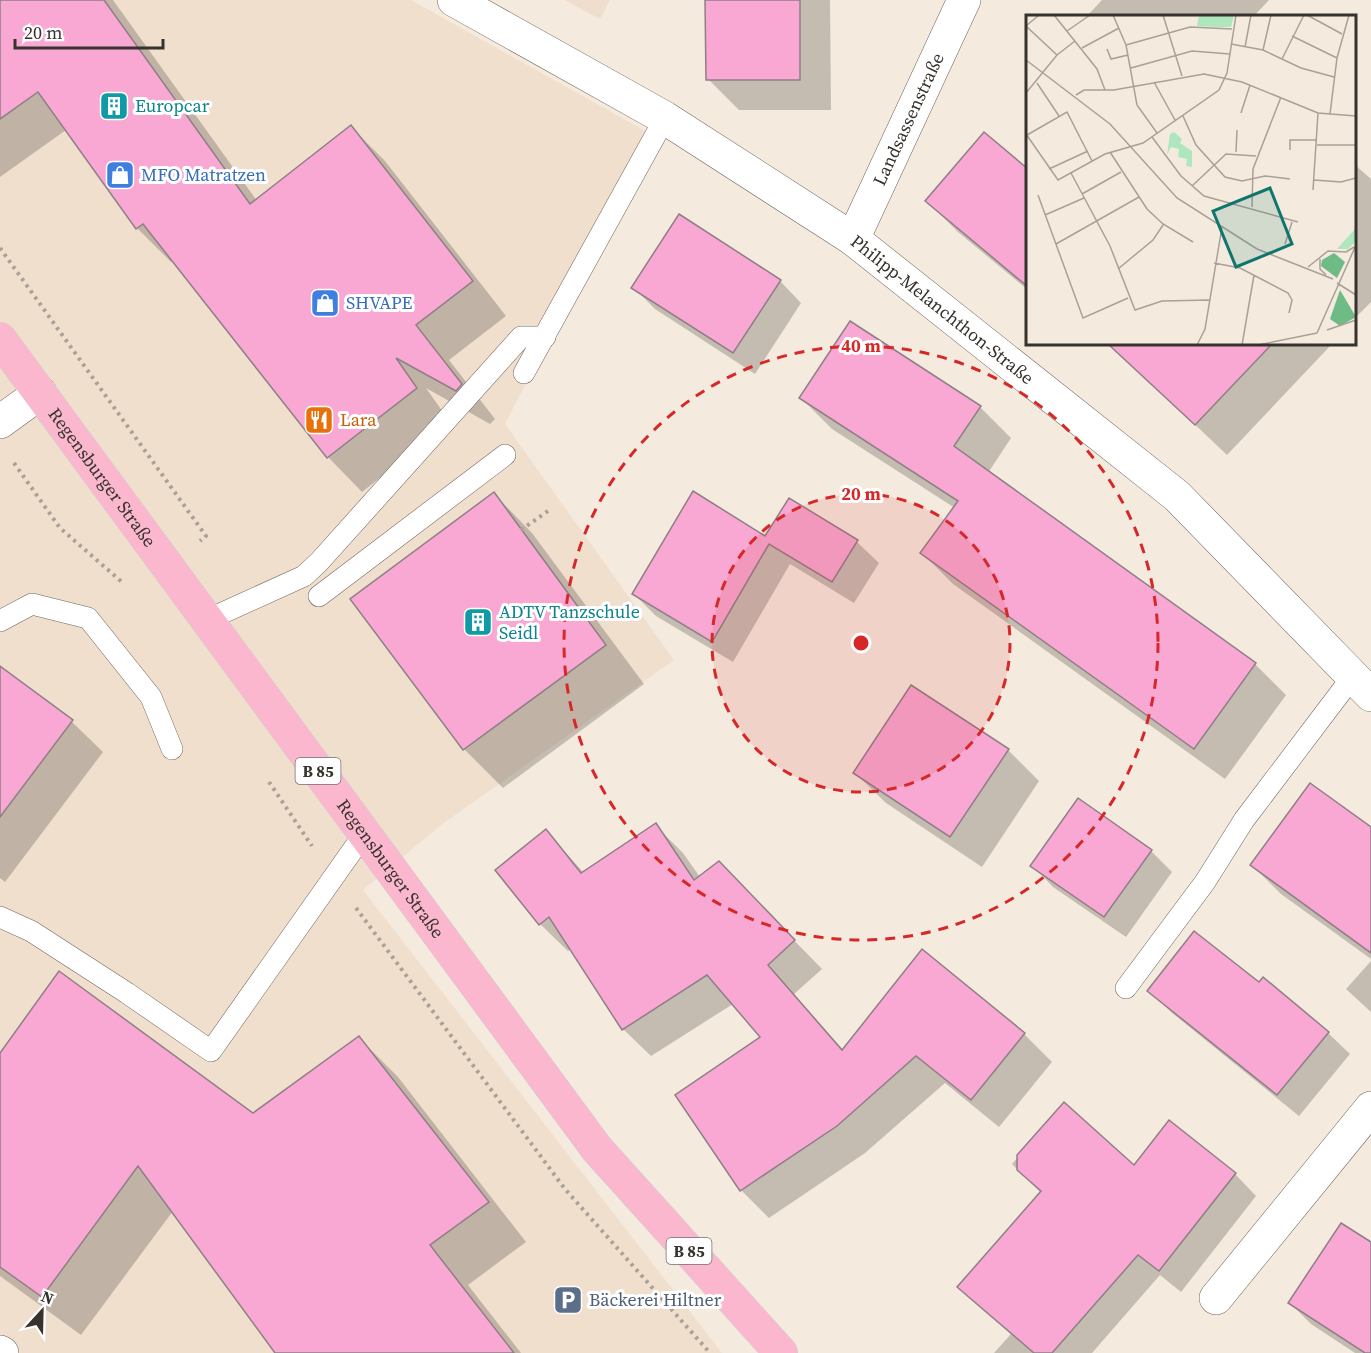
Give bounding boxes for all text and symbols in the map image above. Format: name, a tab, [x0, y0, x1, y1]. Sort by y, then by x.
scale bar	[15, 12, 164, 50]
inset map	[1026, 15, 1356, 345]
text: 20 m	[24, 20, 62, 45]
street label: Landsassenstraße	[867, 49, 950, 190]
building icon: Europcar	[98, 90, 130, 122]
place label: Europcar	[135, 93, 210, 118]
shop icon: MFO Matratzen	[104, 159, 136, 191]
place label: MFO Matratzen	[141, 162, 266, 187]
street label: Philipp-Melanchthon-Straße	[845, 229, 1039, 390]
shop icon: SHVAPE	[309, 287, 341, 319]
place label: SHVAPE	[346, 290, 412, 315]
text: 40 m	[841, 333, 881, 358]
street label: Regensburger Straße	[43, 402, 162, 552]
restaurant icon: Lara	[303, 404, 335, 436]
place label: Lara	[340, 407, 377, 432]
text: 20 m	[841, 481, 881, 506]
place label: ADTV Tanzschule Seidl	[499, 599, 640, 645]
building icon: ADTV Tanzschule Seidl	[462, 606, 494, 638]
centre of rings	[851, 633, 871, 653]
road number: B 85	[296, 758, 340, 784]
street label: Regensburger Straße	[331, 794, 450, 943]
road number: B 85	[666, 1238, 712, 1264]
north arrow	[12, 1281, 72, 1341]
parking icon: Bäckerei Hiltner	[552, 1284, 584, 1316]
text: N	[38, 1285, 57, 1310]
place label: Bäckerei Hiltner	[589, 1287, 722, 1312]

